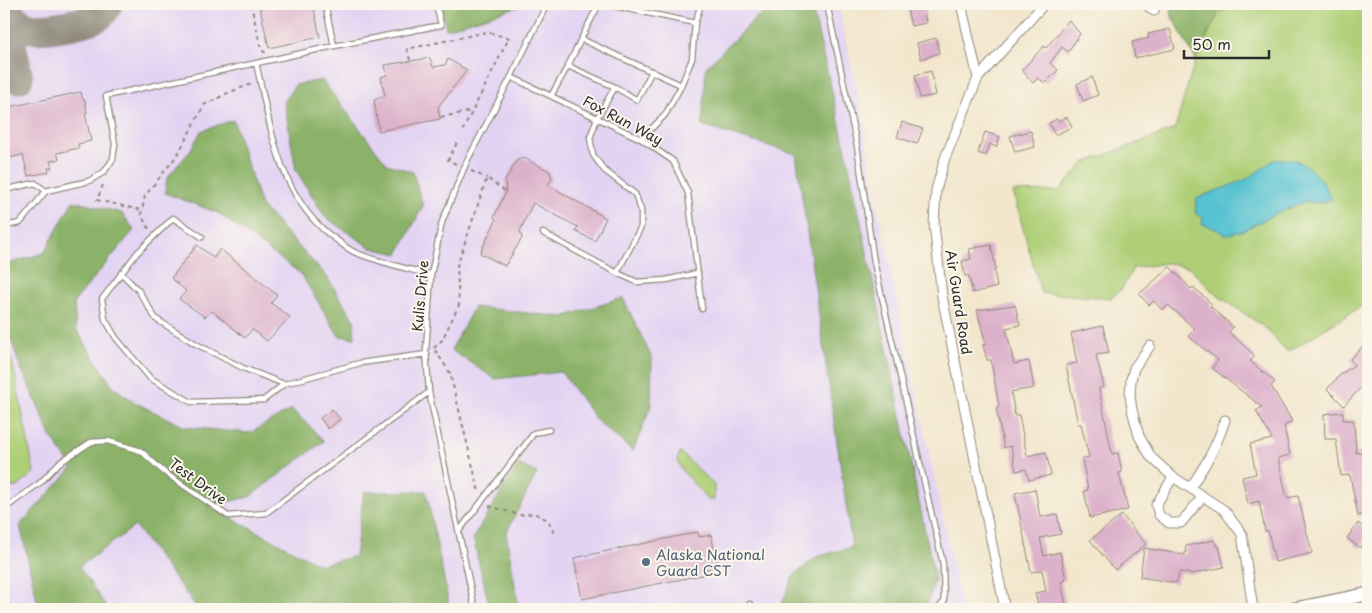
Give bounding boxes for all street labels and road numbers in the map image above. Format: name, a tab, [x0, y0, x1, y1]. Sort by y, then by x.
street label: Fox Run Way	[579, 90, 667, 150]
street label: Air Guard Road	[940, 248, 978, 356]
street label: Kulis Drive	[406, 260, 434, 332]
street label: Test Drive	[165, 453, 231, 509]

